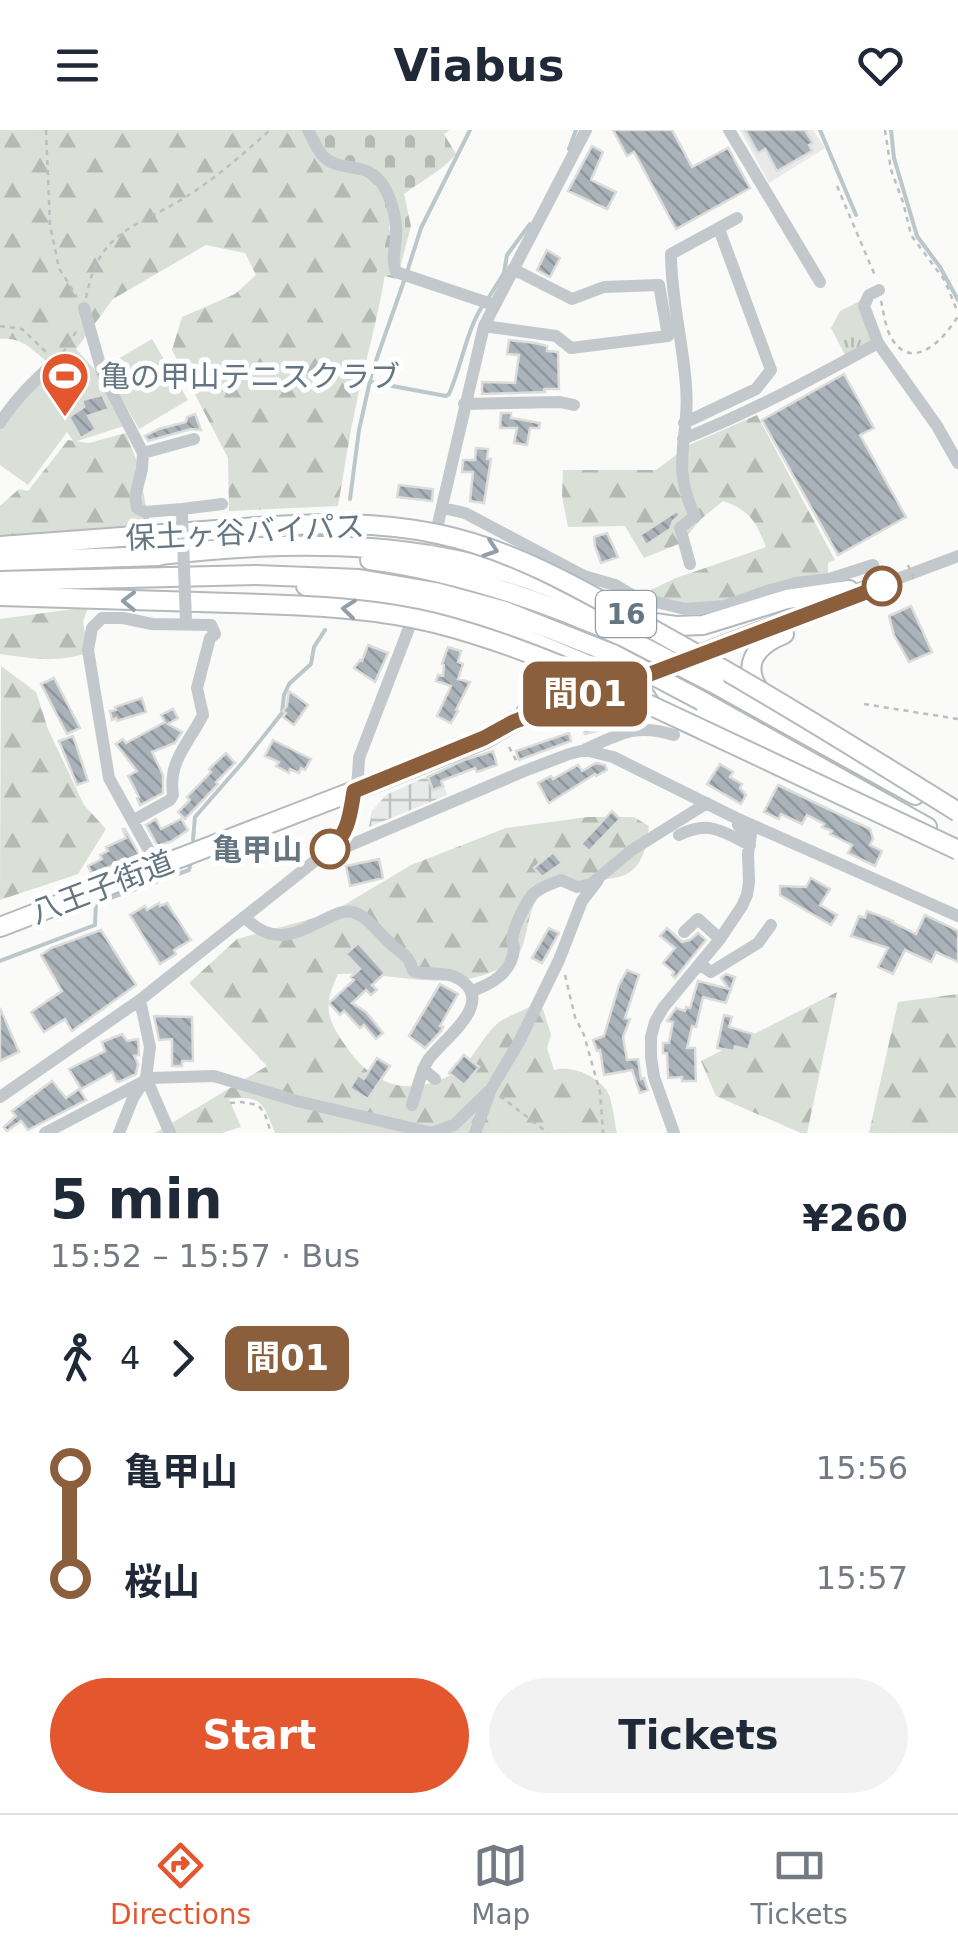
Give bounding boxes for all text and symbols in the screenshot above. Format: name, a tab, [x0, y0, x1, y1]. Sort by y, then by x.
icon: menu	[50, 38, 105, 93]
icon: heart	[853, 38, 908, 93]
text: Viabus	[394, 39, 564, 92]
sports icon: 亀の甲山テニスクラブ	[39, 350, 91, 418]
place label: 亀の甲山テニスクラブ	[100, 359, 400, 394]
street label: 保土ヶ谷バイパス	[125, 508, 365, 556]
one-way arrow	[482, 537, 499, 558]
unlabelled marker	[863, 567, 901, 605]
one-way arrow	[120, 591, 136, 612]
road number: 16	[596, 591, 656, 637]
one-way arrow	[341, 599, 357, 621]
line badge: 間01	[528, 662, 642, 726]
text: 間01	[543, 674, 627, 714]
marker: 亀甲山	[311, 830, 349, 868]
place label: 亀甲山	[212, 832, 302, 867]
street label: 八王子街道	[26, 844, 178, 930]
text: 5 min	[50, 1167, 223, 1231]
text: ¥260	[802, 1196, 908, 1240]
text: 15:52 – 15:57 · Bus	[50, 1237, 360, 1275]
icon: walk	[50, 1331, 105, 1386]
icon: forward	[155, 1331, 210, 1386]
text: 間01	[245, 1338, 329, 1378]
text: 4	[120, 1339, 140, 1377]
text: 15:56	[816, 1449, 908, 1487]
text: 亀甲山	[124, 1450, 238, 1494]
text: 15:57	[816, 1559, 908, 1597]
text: 桜山	[124, 1560, 200, 1604]
button: Start	[50, 1678, 469, 1793]
button: Tickets	[489, 1678, 908, 1793]
tab: Directions	[110, 1838, 251, 1931]
tab: Map	[471, 1838, 530, 1931]
tab: Tickets	[751, 1838, 848, 1931]

